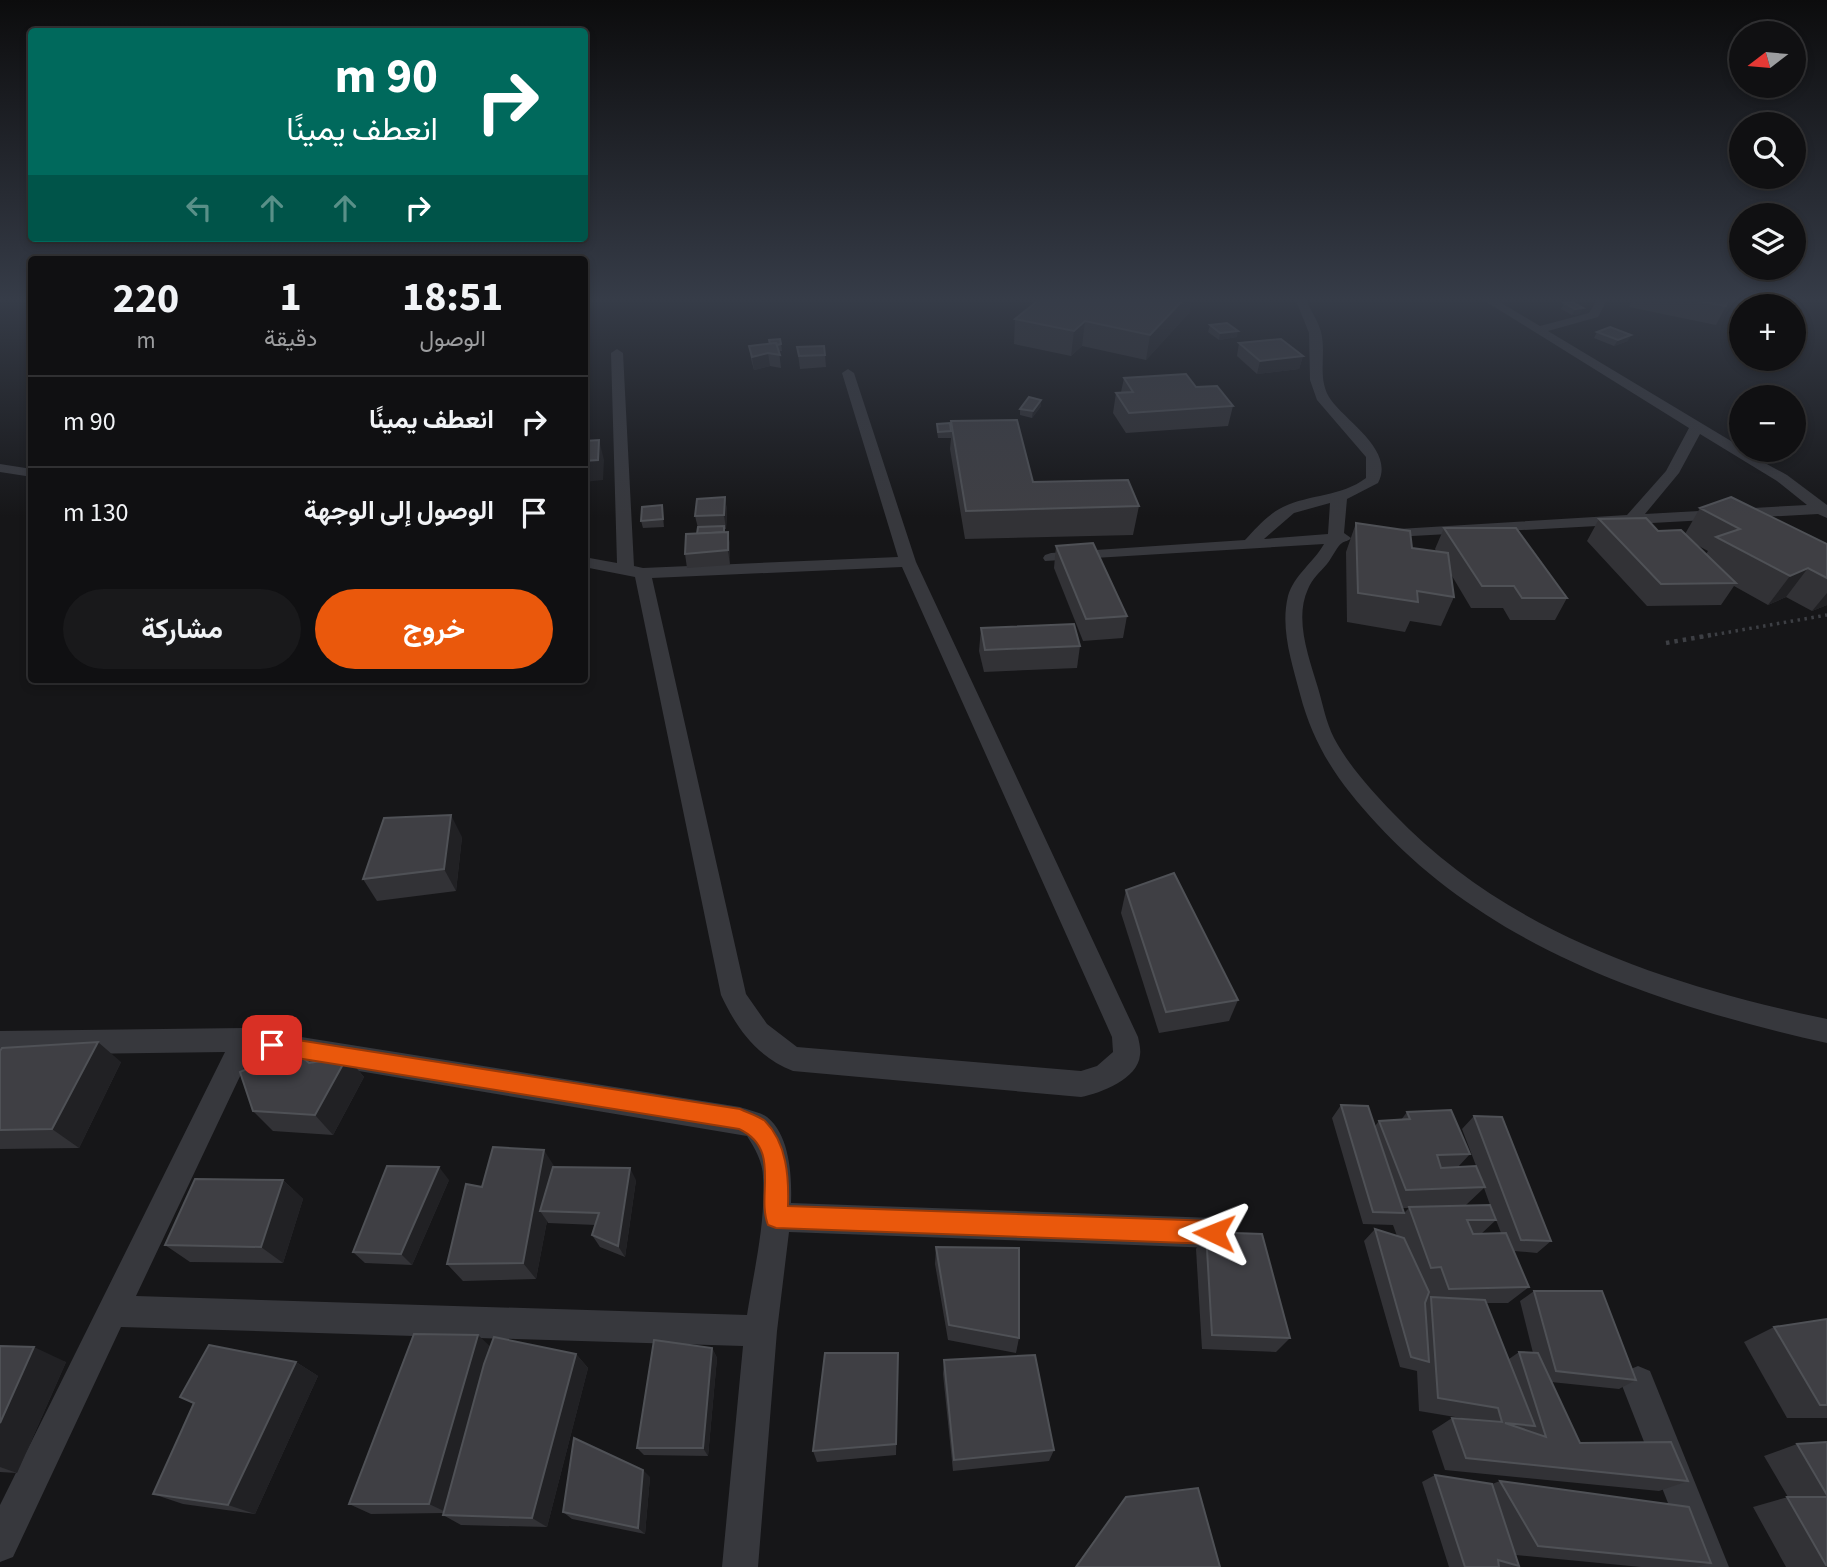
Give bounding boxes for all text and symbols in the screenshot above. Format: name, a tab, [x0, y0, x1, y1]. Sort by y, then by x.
north arrow	[1729, 21, 1806, 98]
map controls	[1729, 21, 1806, 462]
text: 90 m	[334, 42, 438, 112]
icon: right	[462, 56, 553, 147]
text: انعطف يمينًا	[286, 107, 438, 153]
button: search	[1729, 112, 1806, 189]
icon: left	[180, 189, 218, 227]
icon: ahead	[253, 189, 291, 227]
icon: ahead	[326, 189, 364, 227]
icon: right	[399, 189, 437, 227]
button: layers	[1729, 203, 1806, 280]
text: 1	[280, 267, 302, 327]
text: 18:51	[402, 267, 503, 327]
text: 220	[113, 269, 179, 329]
button: +	[1729, 294, 1806, 371]
text: دقيقة	[264, 322, 317, 355]
text: الوصول	[419, 322, 486, 355]
text: m	[136, 324, 156, 357]
button: −	[1729, 385, 1806, 462]
text: انعطف يمينًا	[369, 401, 494, 438]
text: 90 m	[63, 403, 116, 440]
icon: right	[515, 403, 553, 441]
text: الوصول إلى الوجهة	[304, 492, 494, 529]
text: 130 m	[63, 494, 129, 531]
icon: arrive	[515, 494, 553, 532]
button: مشاركة	[63, 589, 301, 669]
button: خروج	[315, 589, 553, 669]
pin	[242, 1015, 302, 1075]
icon: arrive	[253, 1026, 291, 1064]
position arrow	[1177, 1196, 1251, 1270]

